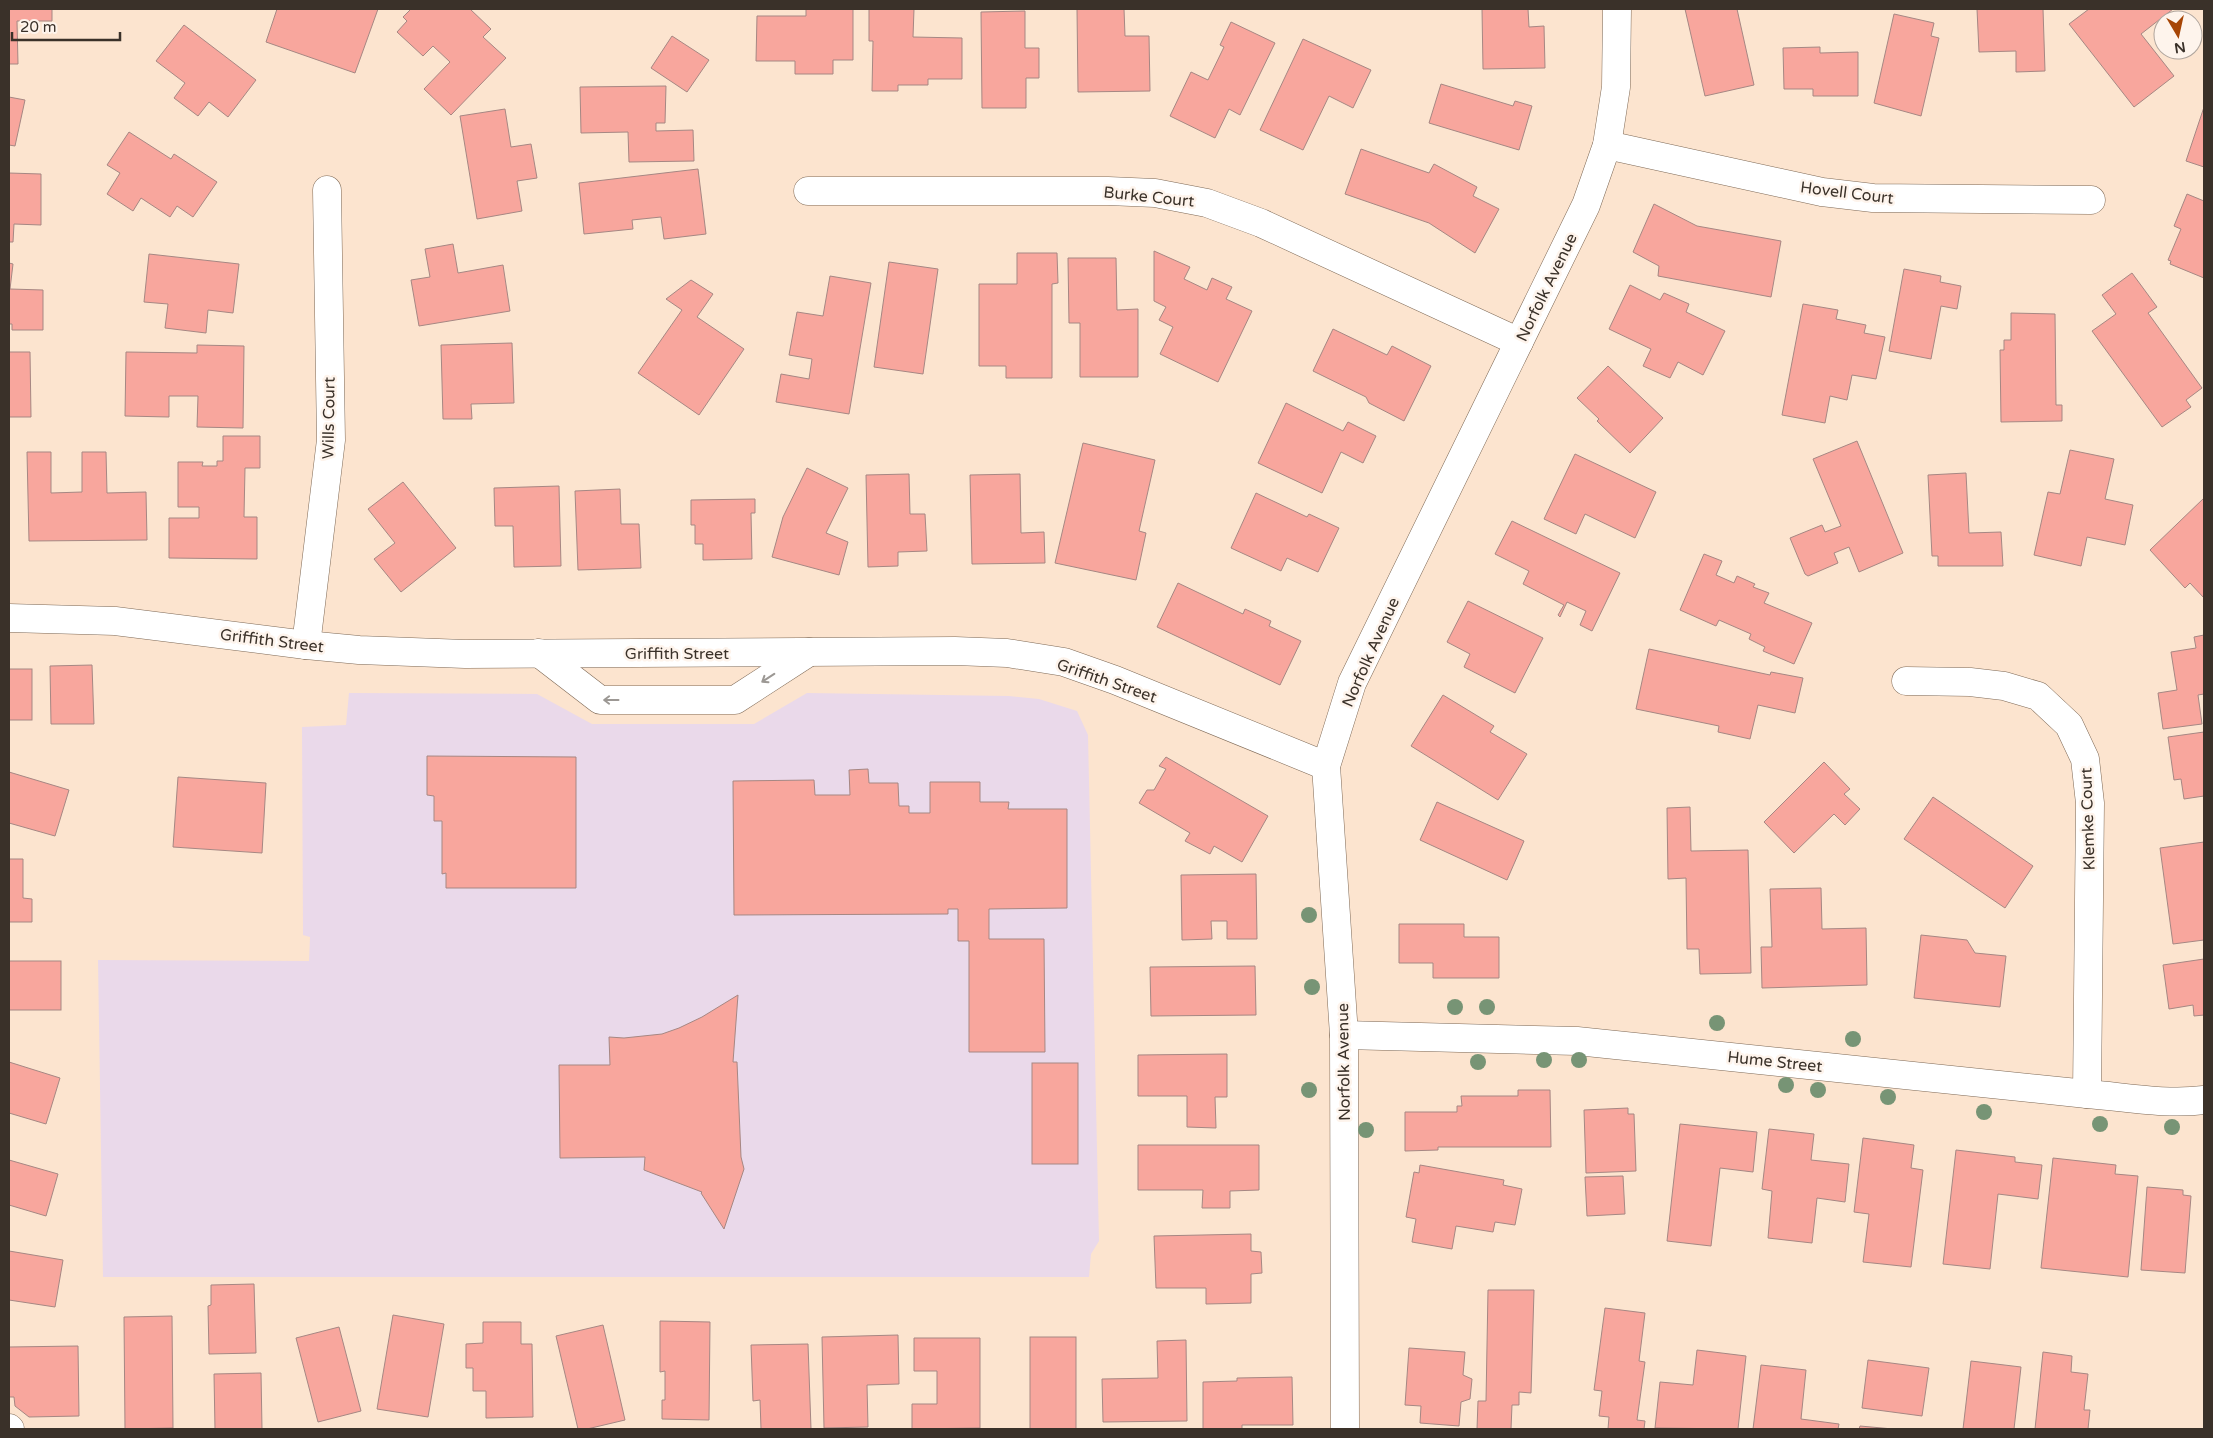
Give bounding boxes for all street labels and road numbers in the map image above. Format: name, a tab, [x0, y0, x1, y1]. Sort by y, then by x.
street label: Hovell Court	[1799, 177, 1895, 209]
street label: Burke Court	[1102, 182, 1195, 212]
street label: Norfolk Avenue	[1512, 230, 1582, 345]
street label: Wills Court	[318, 377, 340, 459]
street label: Norfolk Avenue	[1338, 594, 1404, 710]
street label: Griffith Street	[219, 625, 325, 657]
street label: Griffith Street	[625, 644, 729, 664]
street label: Griffith Street	[1054, 654, 1159, 707]
street label: Klemke Court	[2076, 767, 2100, 871]
street label: Norfolk Avenue	[1333, 1003, 1355, 1121]
street label: Hume Street	[1726, 1047, 1823, 1077]

